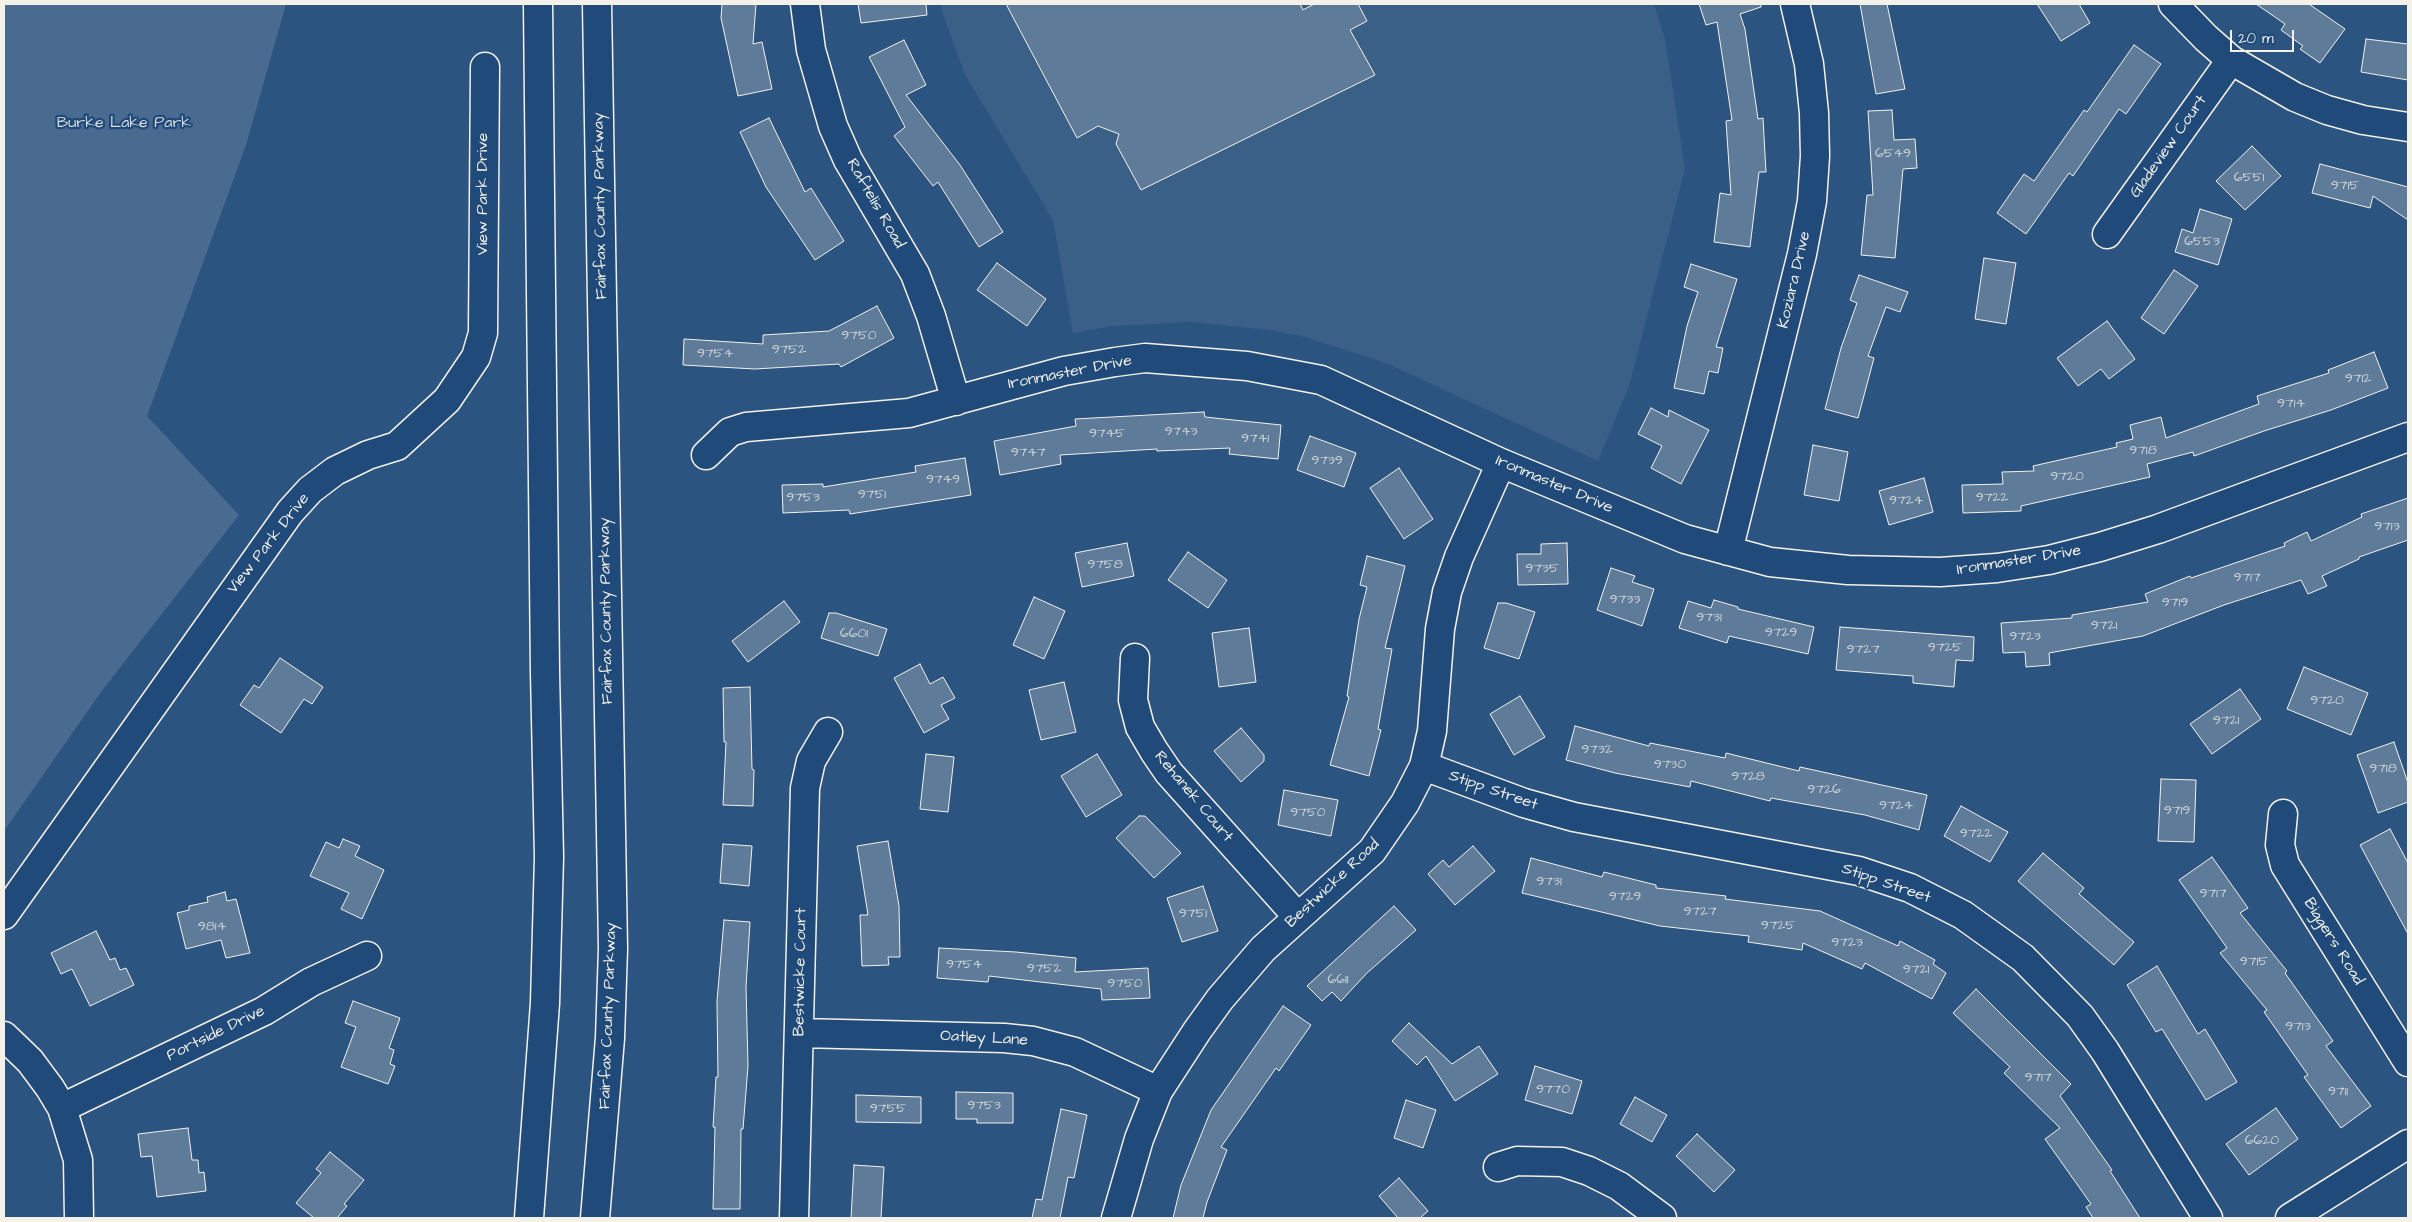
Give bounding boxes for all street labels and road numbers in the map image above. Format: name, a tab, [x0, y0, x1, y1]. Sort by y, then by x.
street label: Gladeview Court	[2126, 92, 2212, 202]
street label: Fairfax County Parkway	[590, 112, 612, 300]
street label: View Park Drive	[474, 133, 494, 255]
street label: Raftelis Road	[842, 156, 908, 252]
street label: Koziara Drive	[1774, 230, 1816, 330]
street label: Ironmaster Drive	[1006, 352, 1134, 394]
street label: Ironmaster Drive	[1492, 452, 1616, 518]
street label: View Park Drive	[224, 490, 314, 598]
street label: Fairfax County Parkway	[596, 517, 618, 705]
street label: Ironmaster Drive	[1955, 542, 2083, 580]
street label: Rehanek Court	[1149, 748, 1237, 846]
street label: Stipp Street	[1446, 767, 1540, 815]
street label: Bestwicke Road	[1282, 835, 1384, 933]
street label: Stipp Street	[1839, 860, 1933, 908]
street label: Biggers Road	[2299, 895, 2367, 989]
street label: Bestwicke Court	[790, 908, 812, 1036]
street label: Fairfax County Parkway	[596, 922, 622, 1110]
street label: Portside Drive	[164, 1002, 268, 1066]
street label: Oatley Lane	[940, 1027, 1028, 1051]

